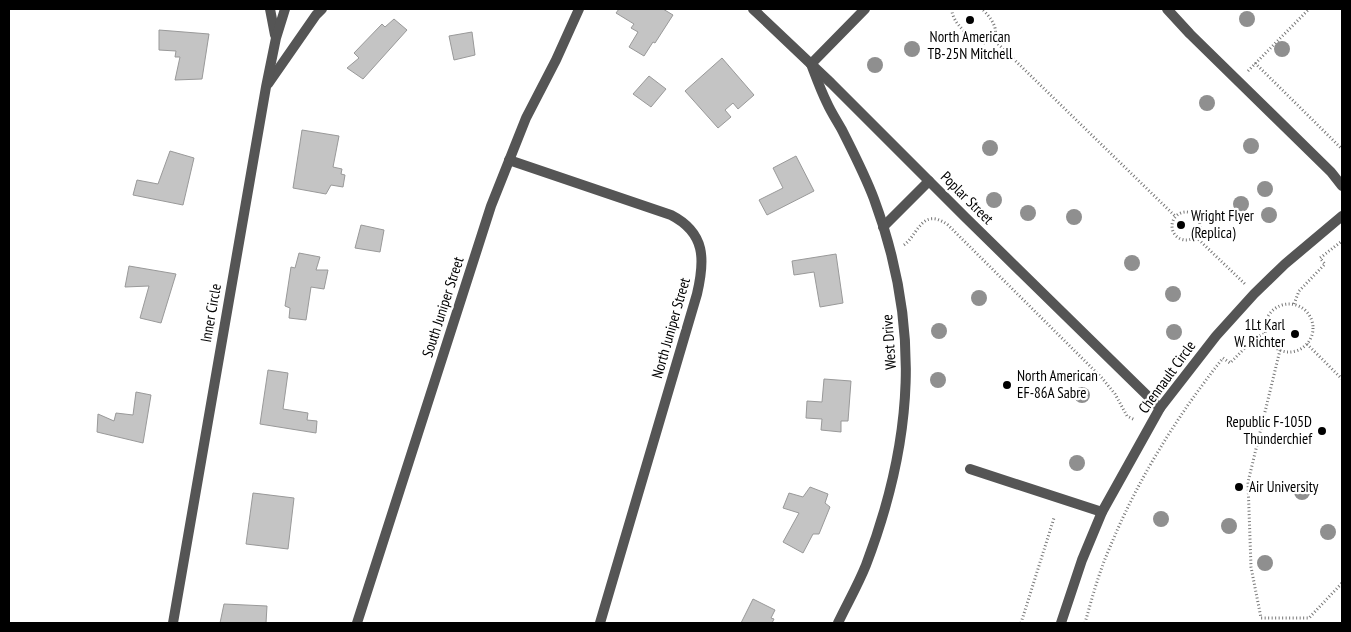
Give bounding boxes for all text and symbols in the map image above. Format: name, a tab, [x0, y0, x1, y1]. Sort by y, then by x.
marker: North American TB-25N Mitchell	[964, 14, 976, 26]
place label: North American TB-25N Mitchell	[928, 27, 1013, 63]
street label: Poplar Street	[937, 167, 998, 228]
place label: Wright Flyer (Replica)	[1191, 206, 1255, 242]
marker: Wright Flyer (Replica)	[1175, 219, 1187, 231]
street label: South Juniper Street	[417, 254, 468, 359]
street label: North Juniper Street	[647, 275, 694, 380]
street label: Inner Circle	[196, 282, 225, 344]
street label: West Drive	[877, 314, 900, 370]
place label: 1Lt Karl W. Richter	[1234, 315, 1286, 351]
marker: 1Lt Karl W. Richter	[1289, 328, 1301, 340]
street label: Chennault Circle	[1134, 337, 1199, 417]
place label: North American EF-86A Sabre	[1017, 366, 1098, 402]
marker: North American EF-86A Sabre	[1001, 379, 1013, 391]
place label: Republic F-105D Thunderchief	[1226, 412, 1313, 448]
marker: Republic F-105D Thunderchief	[1316, 425, 1328, 437]
place label: Air University	[1249, 477, 1319, 496]
marker: Air University	[1233, 481, 1245, 493]

